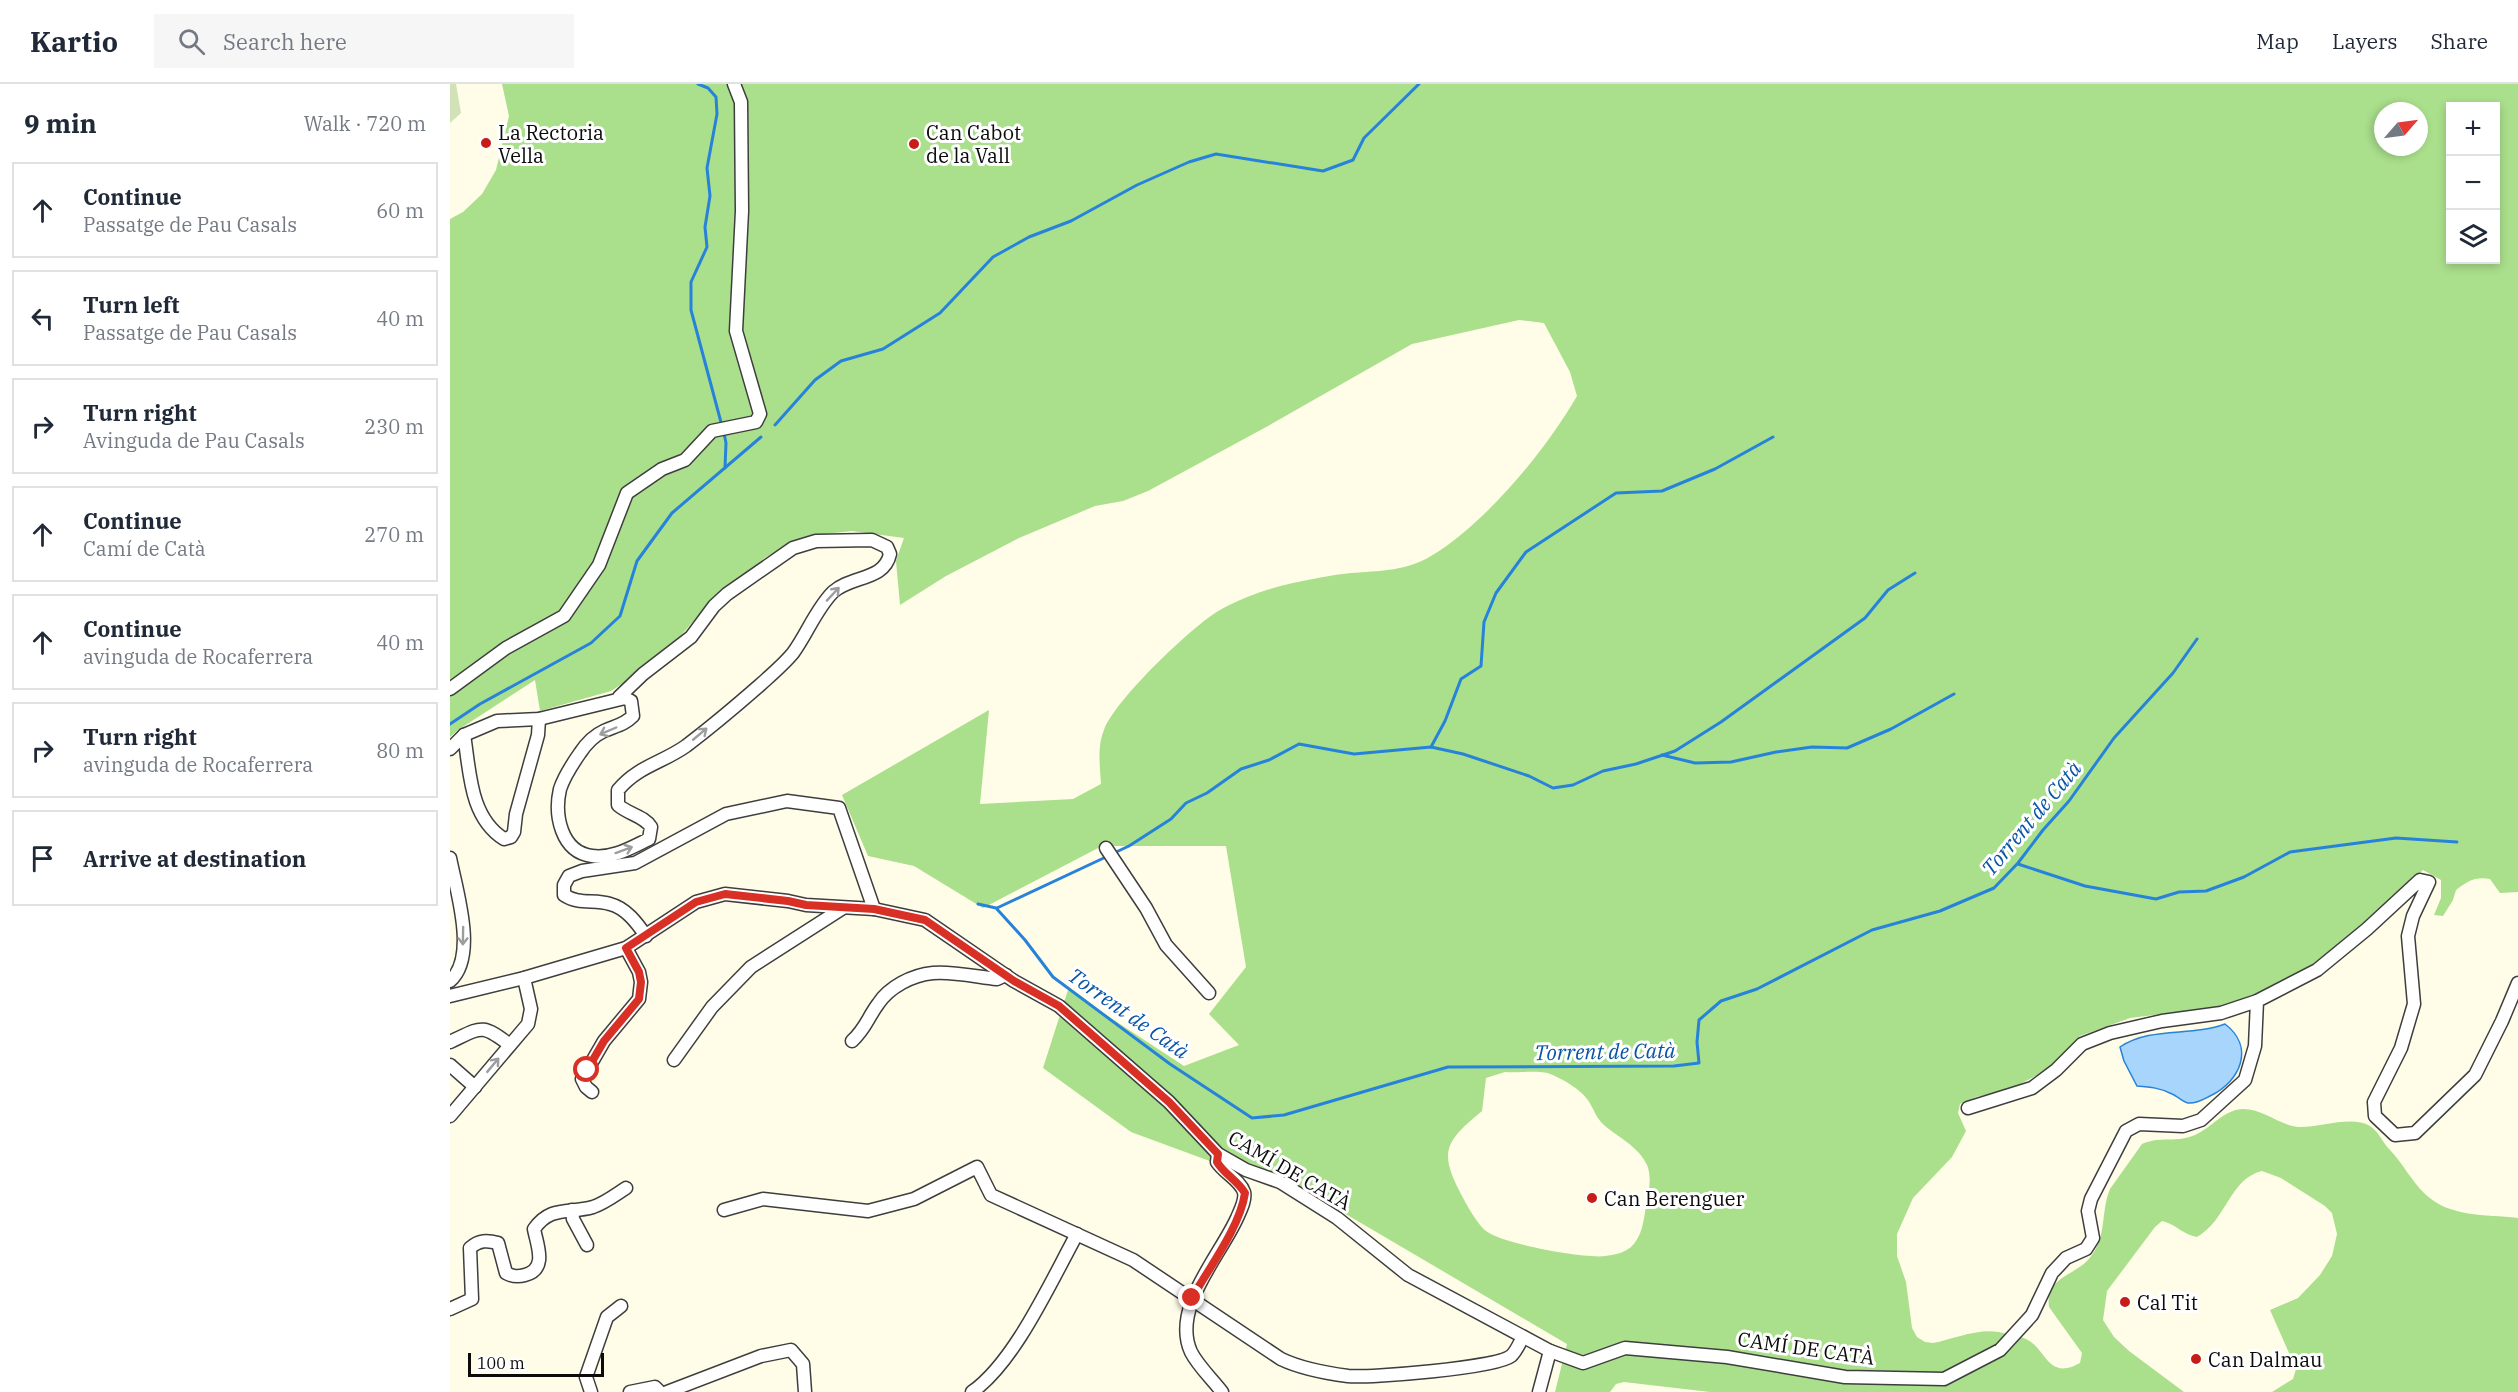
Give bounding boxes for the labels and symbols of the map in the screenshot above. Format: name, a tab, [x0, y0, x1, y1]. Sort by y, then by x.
north arrow	[2374, 102, 2428, 156]
place label: La Rectoria Vella	[498, 119, 604, 169]
place label: Can Cabot de la Vall	[926, 119, 1021, 169]
marker: La Rectoria Vella	[479, 136, 493, 150]
marker: Can Cabot de la Vall	[907, 137, 921, 151]
one-way arrow	[826, 587, 840, 602]
one-way arrow	[599, 726, 617, 737]
one-way arrow	[692, 728, 708, 741]
water label: Torrent de Catà	[1975, 754, 2087, 881]
one-way arrow	[615, 844, 633, 855]
one-way arrow	[457, 925, 469, 945]
water label: Torrent de Catà	[1063, 961, 1195, 1065]
water label: Torrent de Catà	[1534, 1036, 1676, 1066]
route start	[573, 1056, 599, 1082]
one-way arrow	[487, 1057, 500, 1073]
street label: CAMÍ DE CATÀ	[1224, 1124, 1357, 1216]
place label: Can Berenguer	[1604, 1185, 1745, 1212]
marker: Can Berenguer	[1585, 1191, 1599, 1205]
route end	[1178, 1284, 1204, 1310]
place label: Cal Tit	[2137, 1289, 2198, 1316]
marker: Cal Tit	[2118, 1295, 2132, 1309]
street label: CAMÍ DE CATÀ	[1736, 1325, 1876, 1371]
place label: Can Dalmau	[2208, 1346, 2322, 1373]
scale bar	[468, 1350, 604, 1378]
marker: Can Dalmau	[2189, 1352, 2203, 1366]

